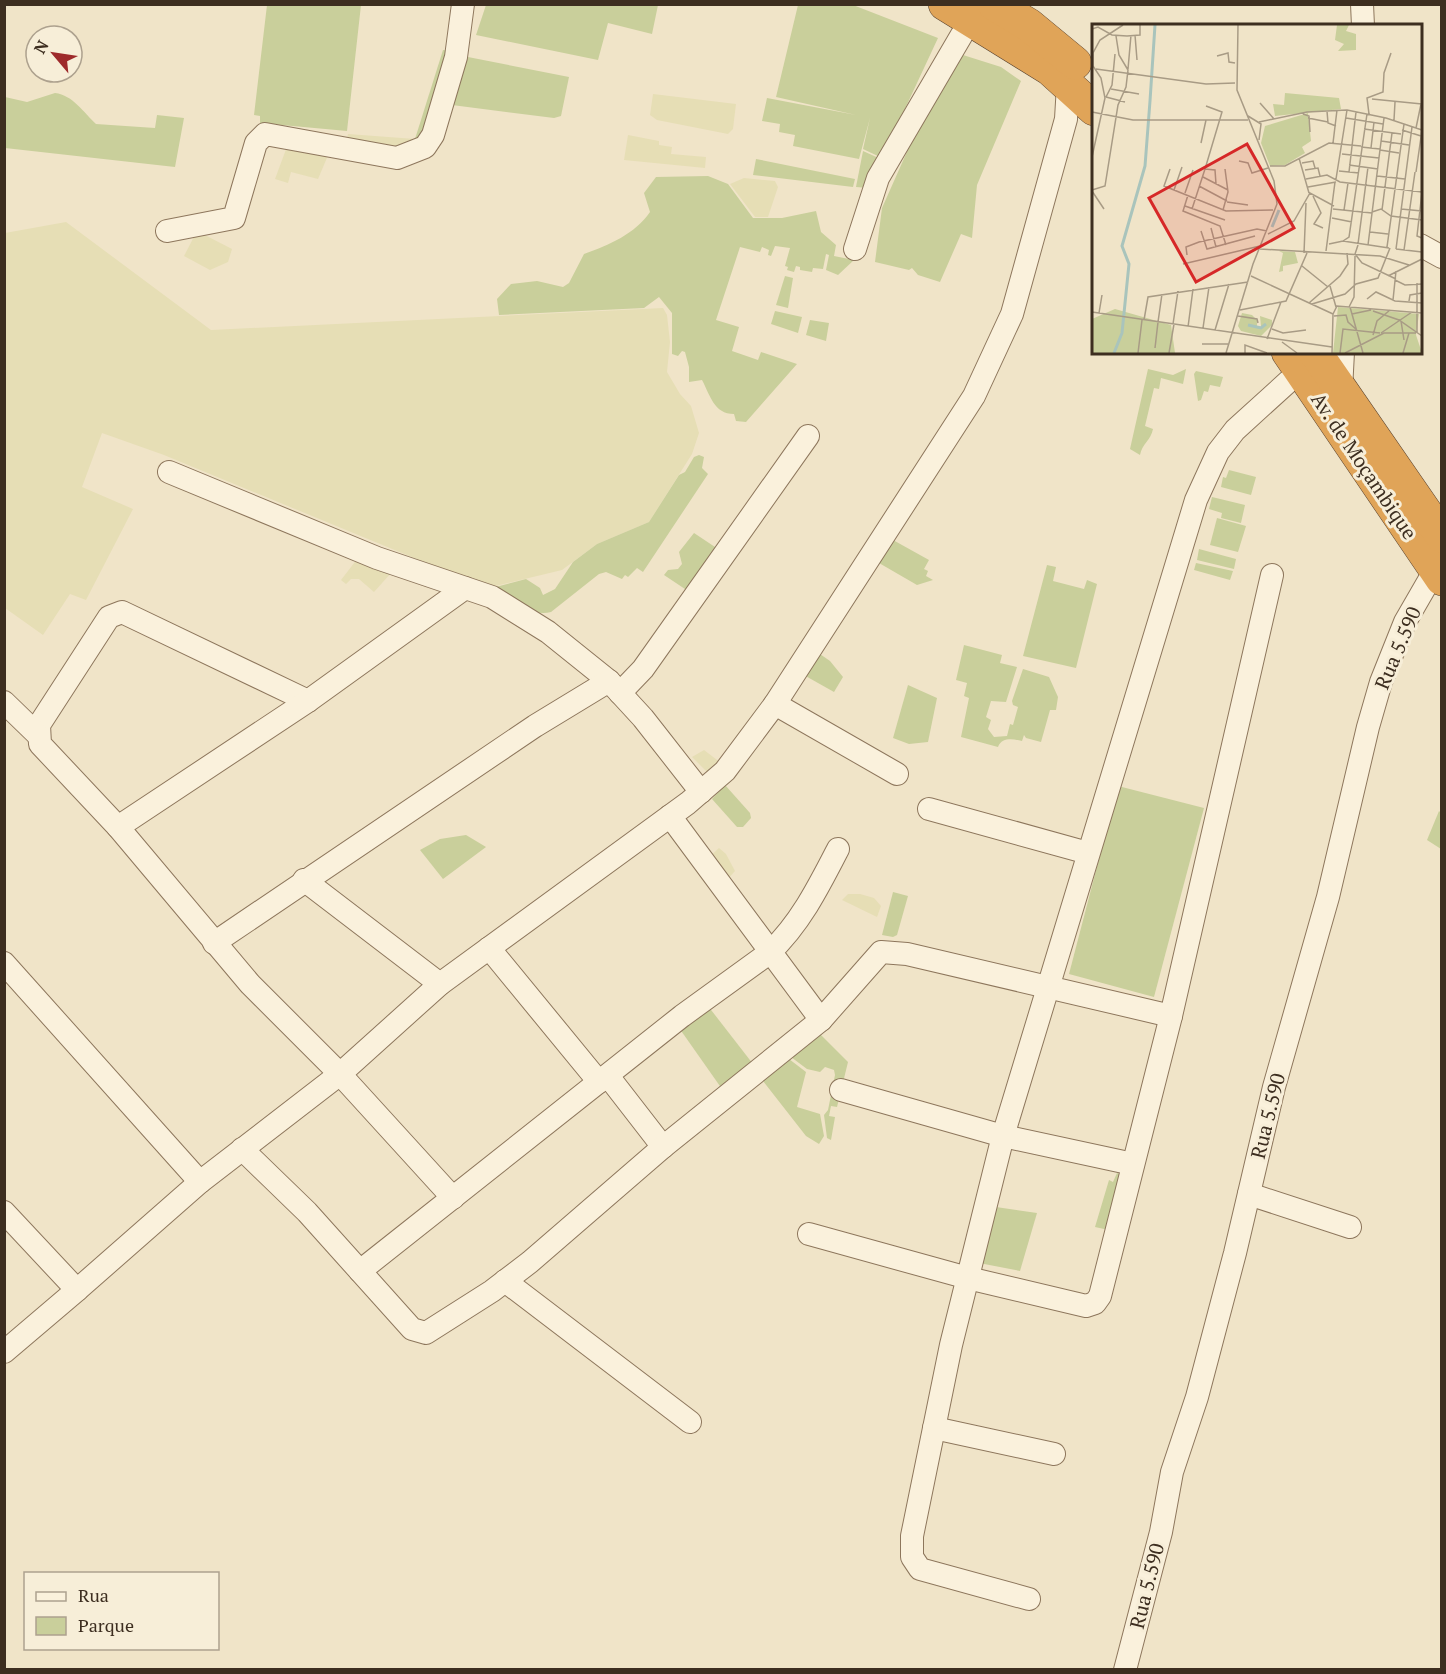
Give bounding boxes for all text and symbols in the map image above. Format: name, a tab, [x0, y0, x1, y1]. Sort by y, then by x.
north arrow	[24, 24, 84, 84]
inset map	[1092, 24, 1422, 354]
text: N	[28, 36, 53, 57]
street label: Av. de Moçambique	[1305, 387, 1424, 544]
street label: Rua 5.590	[1368, 602, 1427, 693]
street label: Rua 5.590	[1244, 1070, 1291, 1162]
street label: Rua 5.590	[1123, 1540, 1170, 1632]
legend	[24, 1572, 219, 1650]
text: Rua	[78, 1583, 109, 1607]
text: Parque	[78, 1613, 134, 1637]

